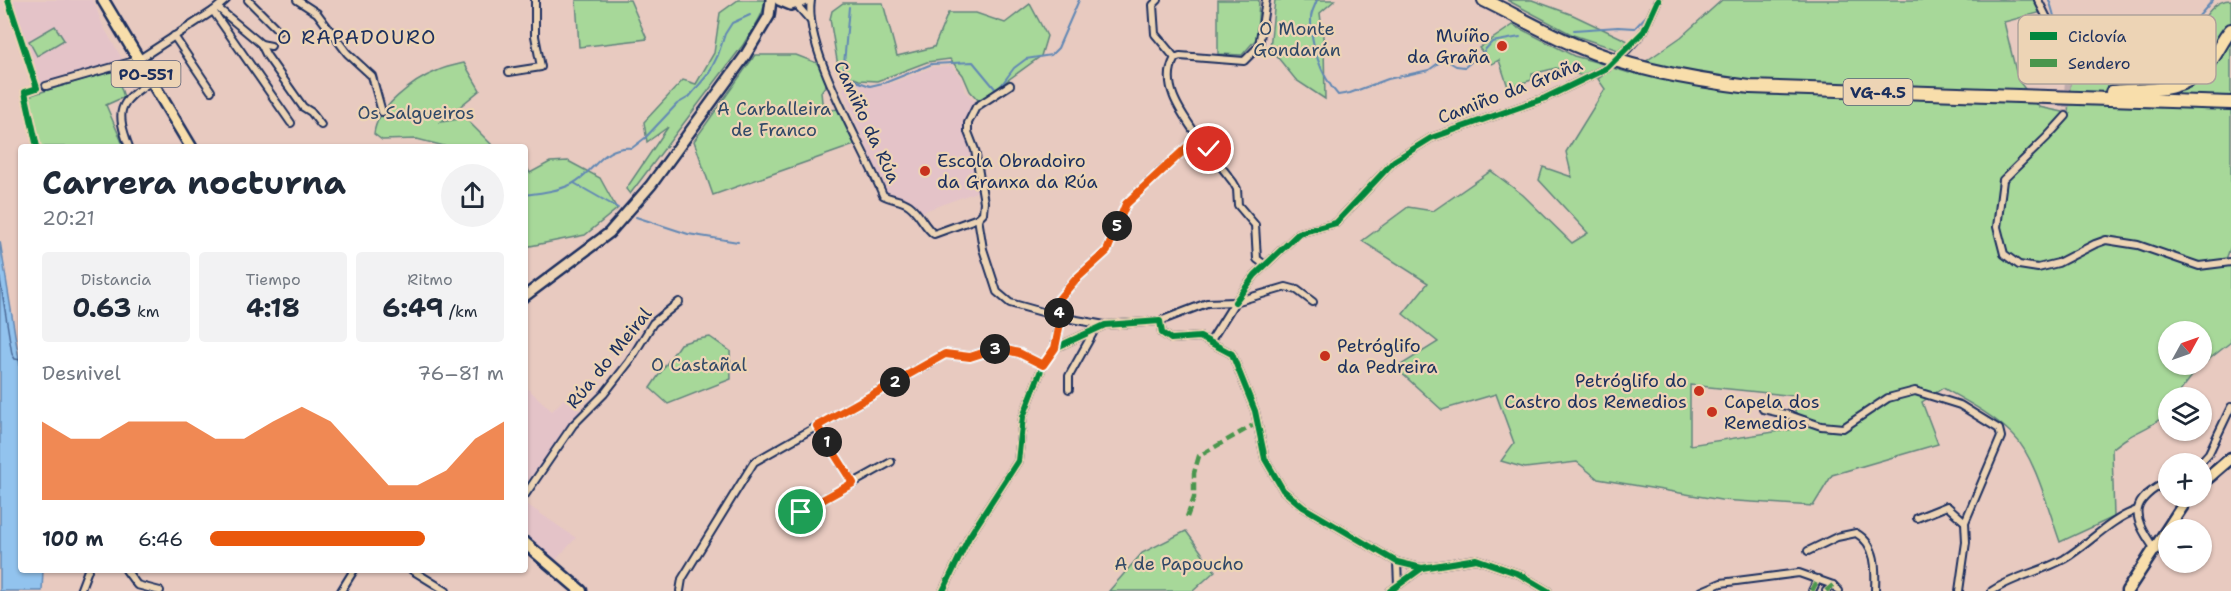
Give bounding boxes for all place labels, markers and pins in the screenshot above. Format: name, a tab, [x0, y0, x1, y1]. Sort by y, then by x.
place label: Muíño da Graña	[1407, 24, 1490, 69]
marker: Muíño da Graña	[1495, 39, 1509, 53]
pin	[1183, 123, 1234, 174]
place label: Escola Obradoiro da Granxa da Rúa	[937, 149, 1098, 194]
marker: Escola Obradoiro da Granxa da Rúa	[918, 164, 932, 178]
pin: 5	[1102, 211, 1132, 241]
pin: 4	[1044, 298, 1074, 328]
pin: 3	[980, 334, 1010, 364]
place label: Petróglifo da Pedreira	[1337, 334, 1437, 379]
marker: Petróglifo da Pedreira	[1318, 349, 1332, 363]
pin: 2	[880, 367, 910, 397]
place label: Petróglifo do Castro dos Remedios	[1504, 369, 1687, 414]
marker: Petróglifo do Castro dos Remedios	[1692, 384, 1706, 398]
place label: Capela dos Remedios	[1724, 390, 1820, 435]
marker: Capela dos Remedios	[1705, 405, 1719, 419]
pin: 1	[812, 427, 842, 457]
pin	[775, 486, 826, 537]

